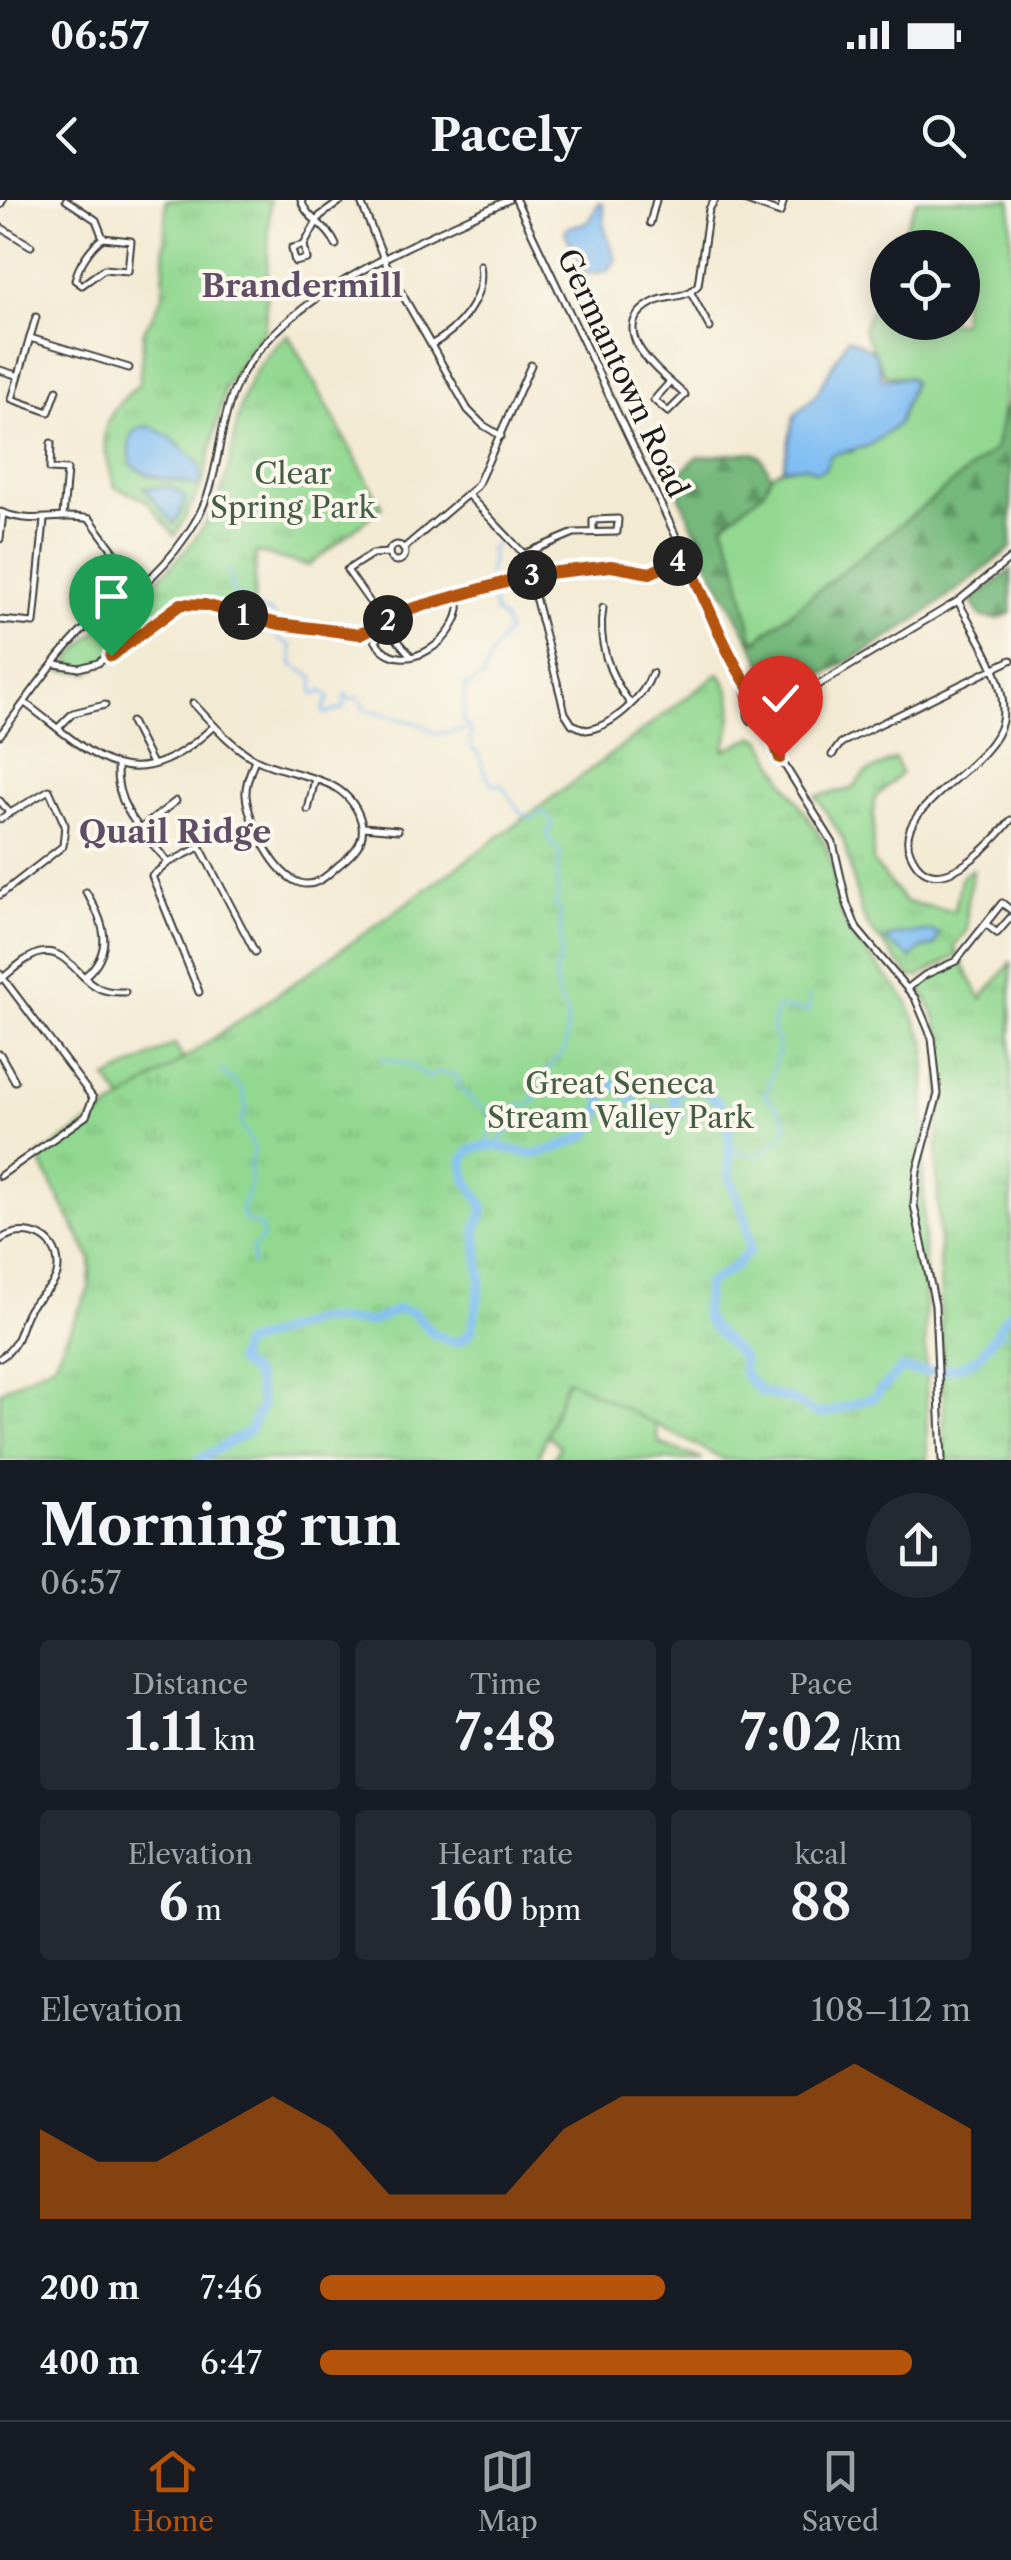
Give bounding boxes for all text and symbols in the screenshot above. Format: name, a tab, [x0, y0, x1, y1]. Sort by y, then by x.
text: 06:57	[50, 12, 149, 59]
text: Pacely	[430, 107, 581, 163]
icon: back	[40, 108, 95, 163]
icon: search	[916, 108, 971, 163]
map controls	[870, 230, 980, 340]
button: locate	[870, 230, 980, 340]
street label: Germantown Road	[549, 243, 697, 503]
district label: Brandermill	[201, 266, 403, 305]
park label: Clear Spring Park	[210, 455, 378, 526]
pin: 4	[653, 536, 703, 586]
text: 4	[670, 544, 686, 578]
pin: 3	[507, 550, 557, 600]
pin	[69, 554, 154, 657]
text: 3	[524, 558, 540, 592]
icon: arrive	[84, 569, 139, 624]
pin: 1	[218, 590, 268, 640]
pin: 2	[363, 595, 413, 645]
text: 1	[237, 598, 249, 632]
text: 2	[380, 603, 396, 637]
pin	[738, 656, 823, 759]
icon: check	[753, 671, 808, 726]
district label: Quail Ridge	[79, 812, 271, 851]
park label: Great Seneca Stream Valley Park	[487, 1065, 755, 1136]
text: Morning run	[40, 1492, 401, 1559]
button: share	[866, 1493, 971, 1598]
text: 06:57	[40, 1563, 121, 1602]
text: Distance	[132, 1667, 248, 1701]
text: Time	[470, 1667, 541, 1701]
text: Pace	[789, 1667, 852, 1701]
text: 1.11	[125, 1701, 206, 1763]
text: 7:48	[455, 1701, 556, 1763]
text: 7:02	[740, 1701, 842, 1763]
text: km	[206, 1723, 256, 1757]
text: /km	[842, 1723, 902, 1757]
text: Elevation	[128, 1837, 253, 1871]
text: Heart rate	[438, 1837, 573, 1871]
text: kcal	[794, 1837, 847, 1871]
text: 6	[158, 1871, 188, 1933]
text: 160	[430, 1871, 514, 1933]
text: 88	[790, 1871, 852, 1933]
text: m	[188, 1893, 222, 1927]
text: bpm	[514, 1893, 581, 1927]
text: Elevation	[40, 1990, 183, 2029]
text: 108–112 m	[811, 1990, 971, 2029]
text: 200 m	[40, 2268, 140, 2307]
text: 7:46	[200, 2268, 262, 2307]
text: 400 m	[40, 2343, 140, 2382]
text: 6:47	[200, 2343, 262, 2382]
tab: Home	[132, 2444, 214, 2538]
tab: Map	[478, 2444, 538, 2538]
tab: Saved	[801, 2444, 879, 2538]

